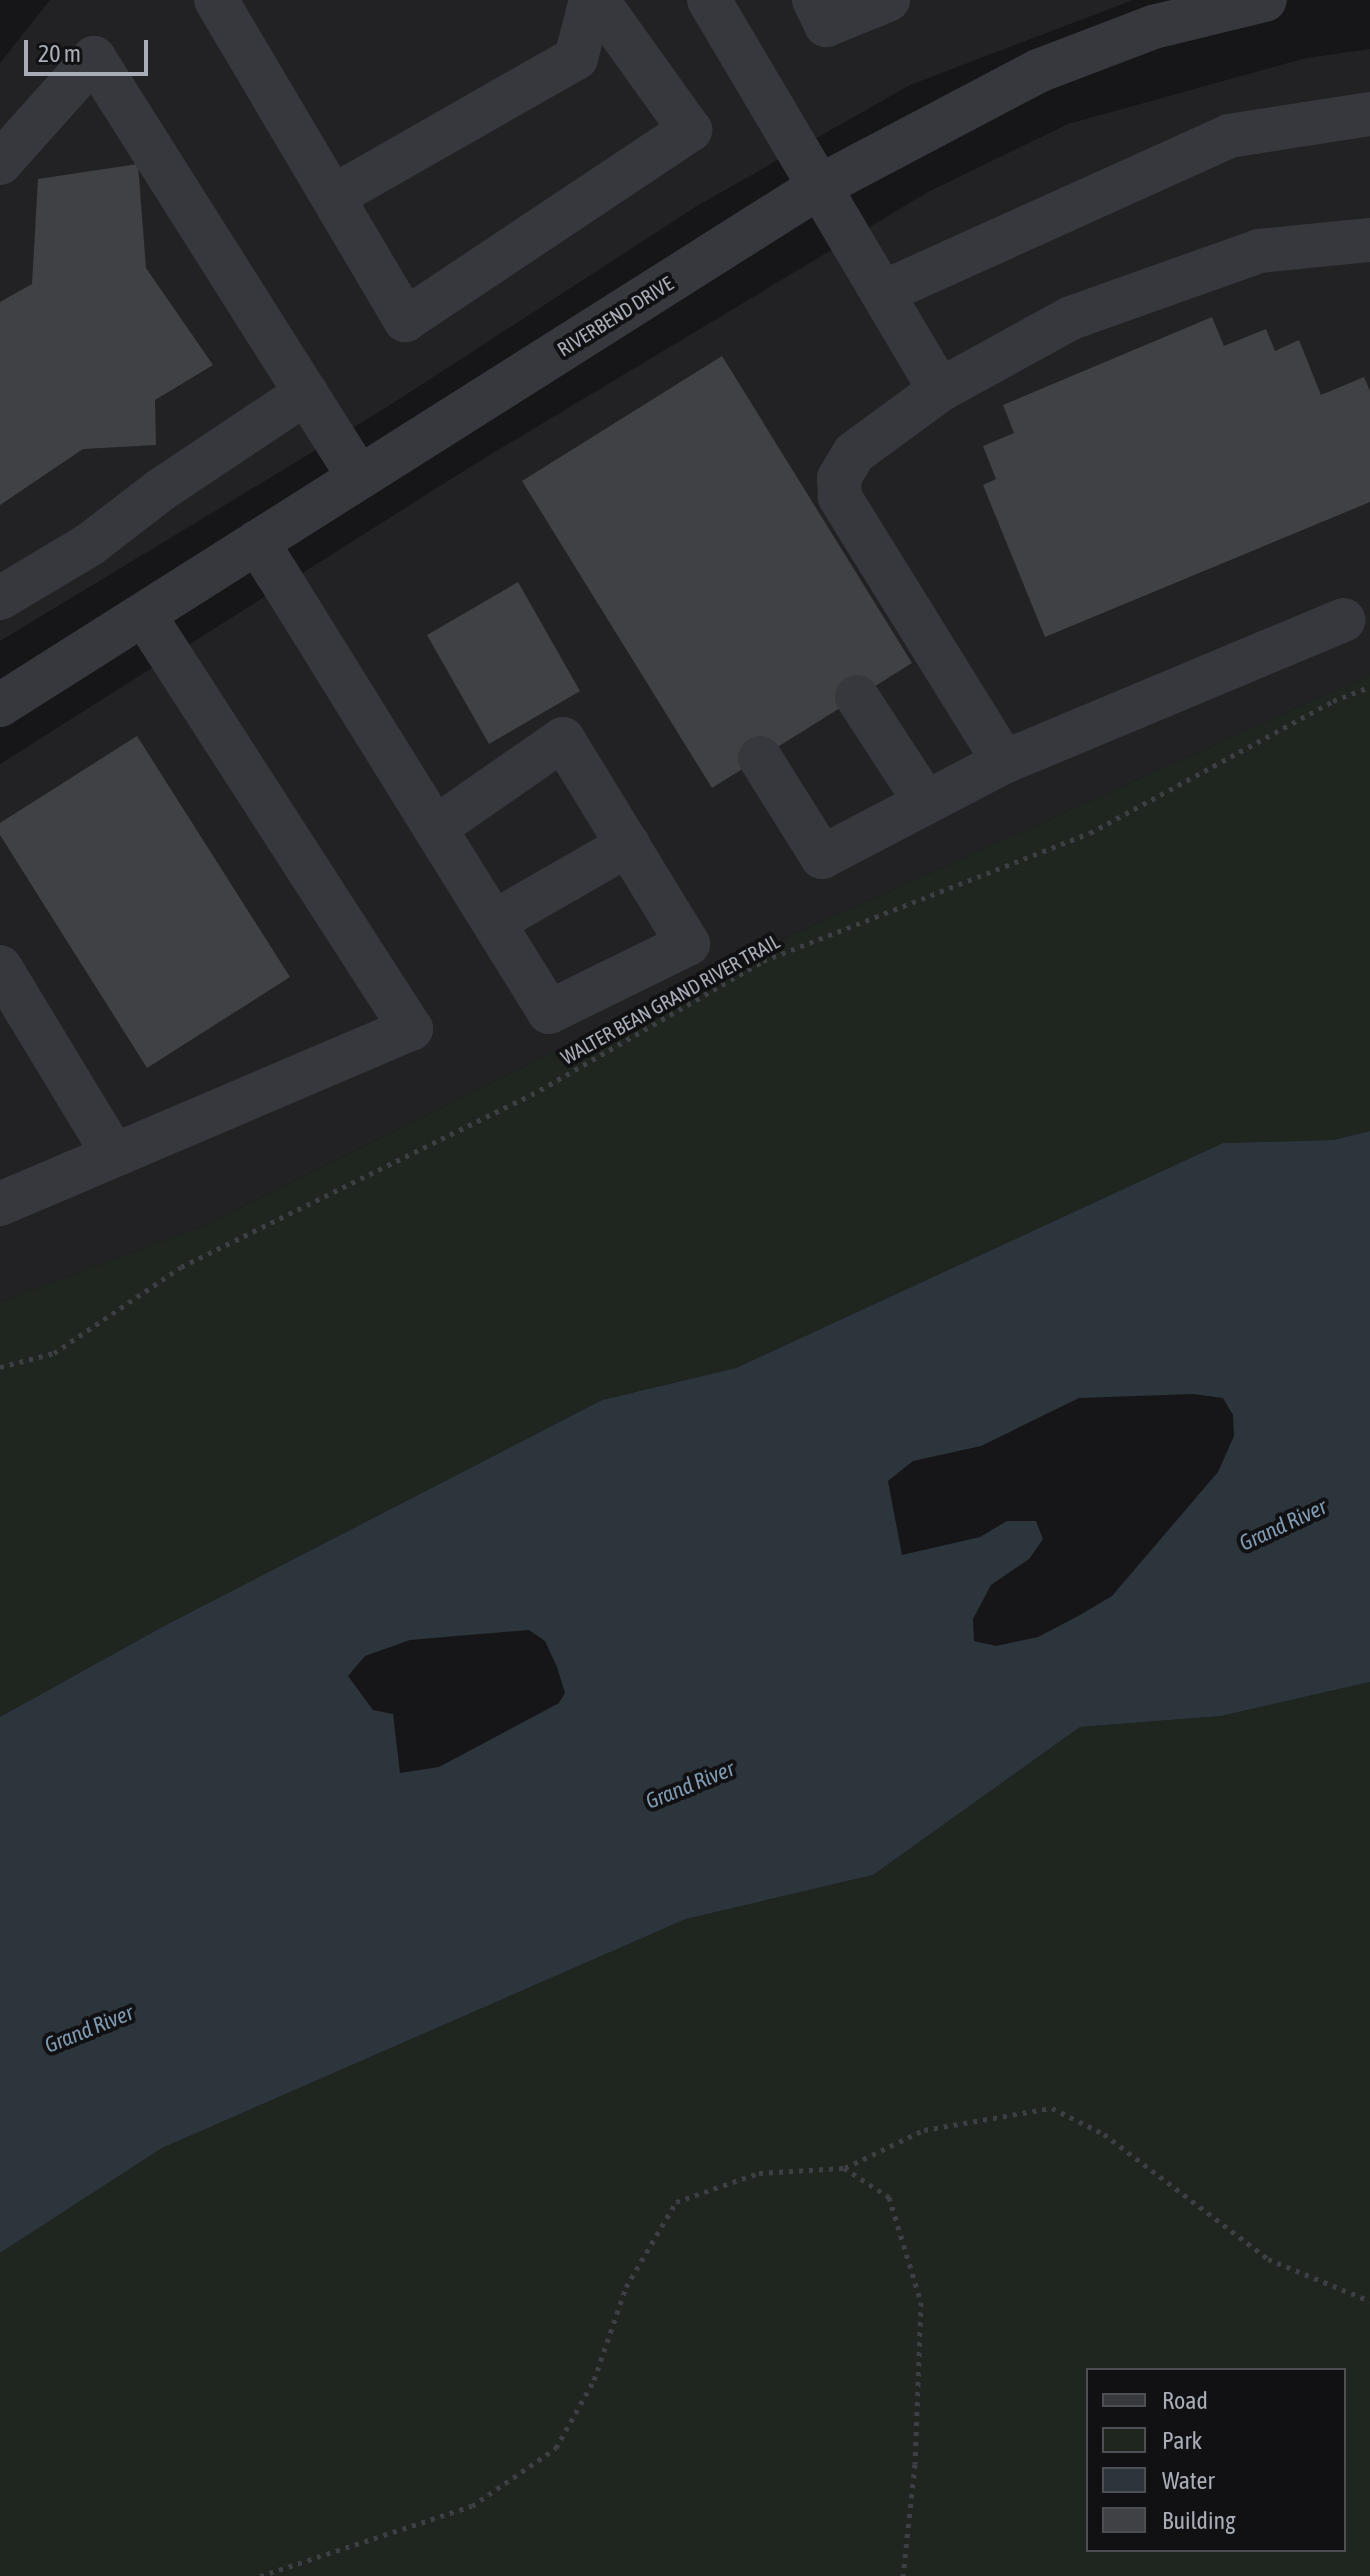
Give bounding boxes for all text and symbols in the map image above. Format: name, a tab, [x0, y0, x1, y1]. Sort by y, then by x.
scale bar	[28, 24, 152, 74]
text: 20 m	[38, 40, 81, 67]
street label: RIVERBEND DRIVE	[553, 271, 677, 361]
street label: WALTER BEAN GRAND RIVER TRAIL	[557, 929, 783, 1069]
water label: Grand River	[1235, 1493, 1331, 1557]
water label: Grand River	[642, 1755, 738, 1815]
water label: Grand River	[41, 1999, 137, 2059]
legend	[1086, 2368, 1346, 2552]
text: Road	[1162, 2387, 1208, 2414]
text: Park	[1162, 2427, 1202, 2454]
text: Water	[1162, 2467, 1215, 2494]
text: Building	[1162, 2507, 1235, 2534]

